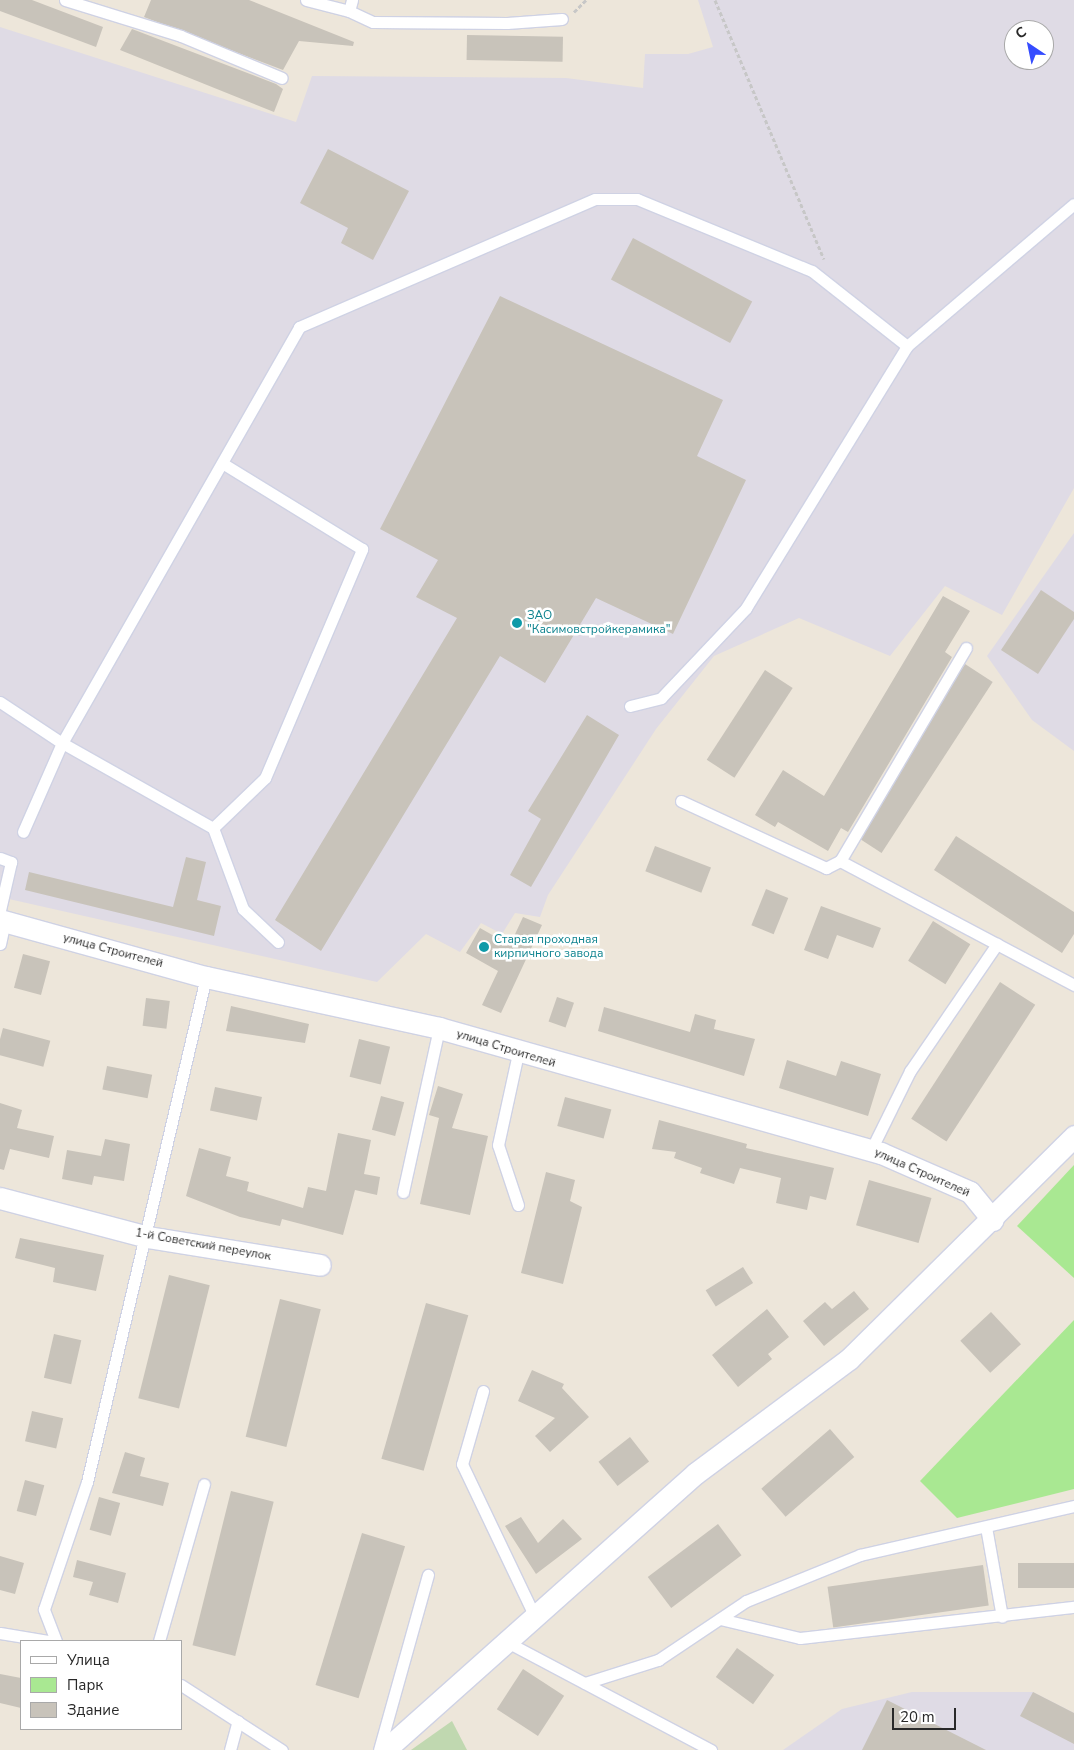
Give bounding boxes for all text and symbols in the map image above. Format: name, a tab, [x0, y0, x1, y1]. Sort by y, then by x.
north arrow	[1004, 20, 1054, 70]
text: С	[1012, 22, 1030, 44]
place label: ЗАО "Касимовстройкерамика"	[527, 609, 671, 637]
marker: ЗАО "Касимовстройкерамика"	[511, 617, 523, 629]
street label: улица Строителей	[61, 931, 165, 971]
place label: Старая проходная кирпичного завода	[494, 933, 603, 961]
marker: Старая проходная кирпичного завода	[478, 941, 490, 953]
street label: улица Строителей	[455, 1027, 557, 1071]
street label: улица Строителей	[872, 1145, 972, 1201]
street label: 1-й Советский переулок	[134, 1226, 272, 1264]
legend	[20, 1640, 182, 1730]
text: Улица	[67, 1650, 110, 1670]
text: Парк	[67, 1675, 103, 1695]
scale bar	[894, 1698, 958, 1730]
text: Здание	[67, 1700, 119, 1720]
text: 20 m	[900, 1707, 935, 1727]

